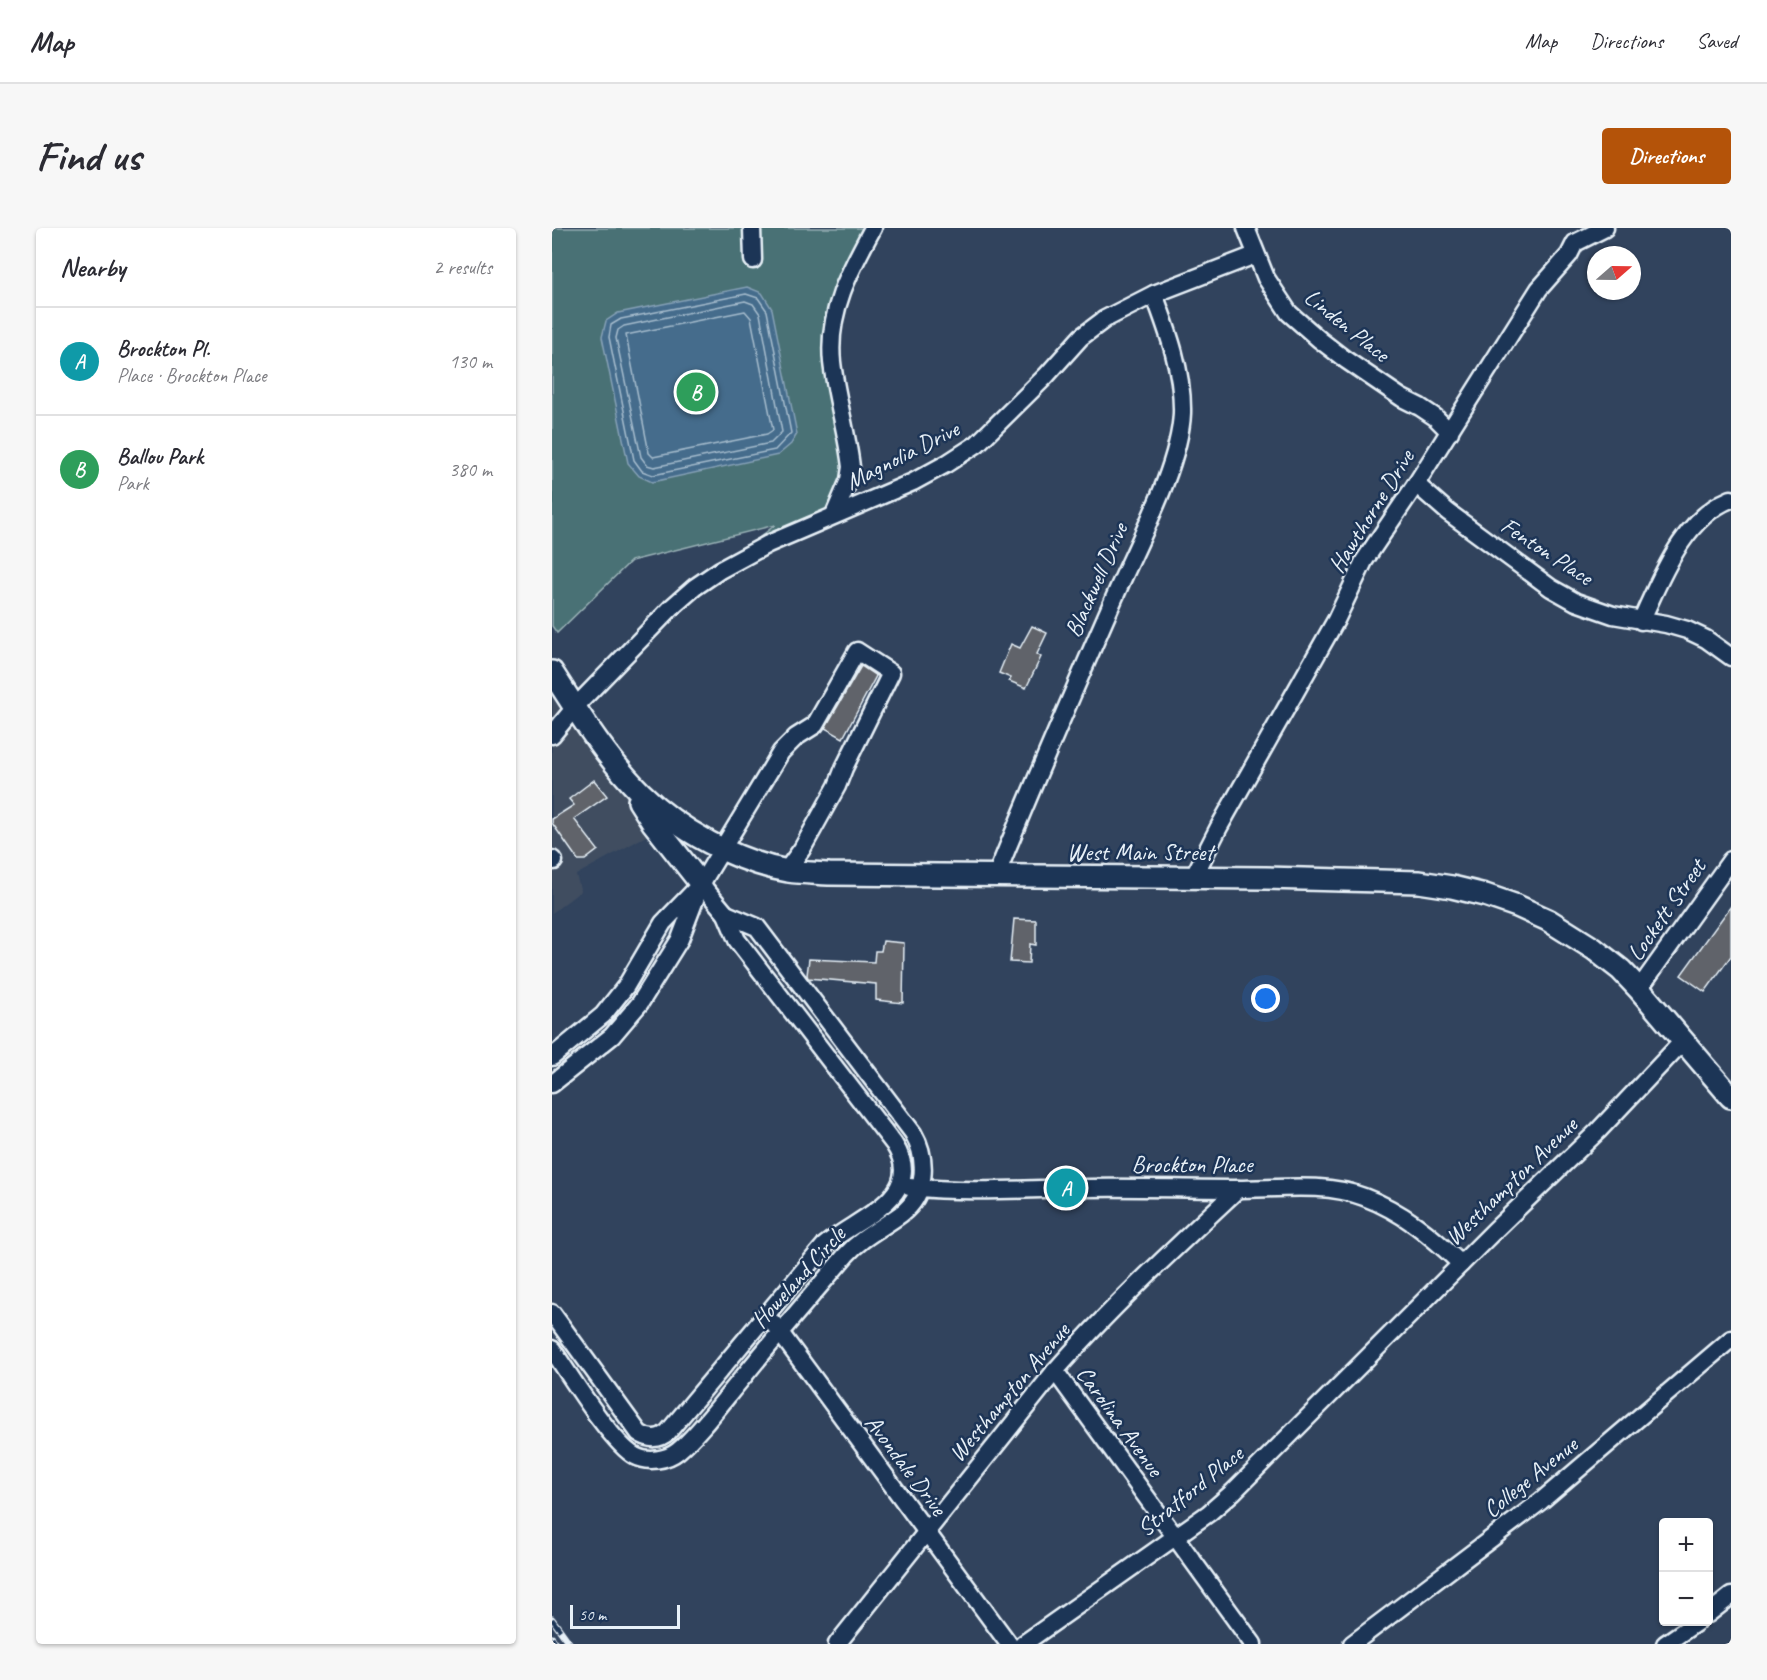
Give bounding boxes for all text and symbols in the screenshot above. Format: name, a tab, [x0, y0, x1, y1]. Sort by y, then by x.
text: Map	[30, 24, 73, 59]
text: Map	[1525, 28, 1557, 54]
text: Directions	[1590, 28, 1663, 54]
text: Saved	[1696, 28, 1737, 54]
button: Directions	[1602, 128, 1731, 184]
text: Find us	[36, 130, 141, 183]
north arrow	[1587, 246, 1641, 300]
text: Nearby	[60, 251, 125, 284]
text: 2 results	[433, 255, 492, 280]
street label: Linden Place	[1298, 282, 1397, 370]
text: Brockton Pl.	[117, 335, 210, 363]
text: A	[74, 349, 85, 374]
text: 130 m	[449, 349, 492, 374]
text: Place · Brockton Place	[117, 363, 267, 388]
pin: B	[676, 370, 716, 414]
street label: Magnolia Drive	[840, 413, 966, 496]
street label: Hawthorne Drive	[1321, 442, 1422, 578]
text: Ballou Park	[117, 443, 203, 471]
text: B	[74, 457, 85, 482]
text: 380 m	[449, 457, 492, 482]
text: Park	[117, 471, 149, 496]
street label: Fenton Place	[1495, 510, 1600, 593]
street label: Blackwell Drive	[1058, 516, 1135, 642]
street label: West Main Street	[1067, 837, 1216, 867]
street label: Lockett Street	[1620, 852, 1713, 967]
your location	[1251, 984, 1280, 1013]
street label: Westhampton Avenue	[1438, 1109, 1585, 1252]
street label: Brockton Place	[1131, 1149, 1255, 1179]
pin: A	[1046, 1166, 1086, 1210]
street label: Howeland Circle	[744, 1218, 853, 1334]
street label: Westhampton Avenue	[942, 1314, 1077, 1468]
street label: Carolina Avenue	[1070, 1360, 1172, 1484]
street label: Avondale Drive	[858, 1409, 955, 1523]
street label: College Avenue	[1477, 1428, 1585, 1524]
street label: Stratford Place	[1131, 1438, 1251, 1543]
map controls	[1659, 1518, 1713, 1626]
button: +	[1659, 1518, 1713, 1572]
button: −	[1659, 1572, 1713, 1626]
scale bar	[570, 1602, 680, 1630]
text: 50 m	[579, 1605, 606, 1625]

